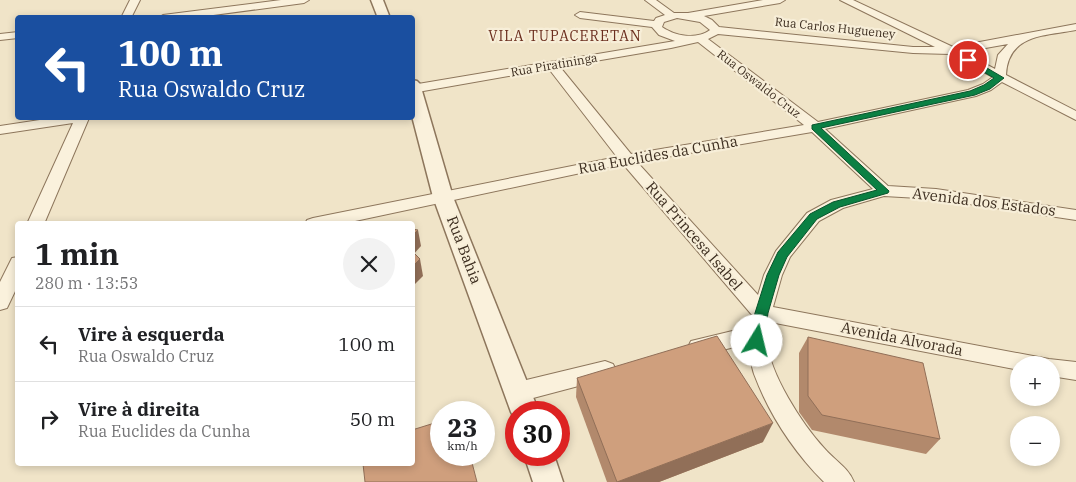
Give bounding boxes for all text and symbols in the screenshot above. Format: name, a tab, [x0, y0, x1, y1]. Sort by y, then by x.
street label: Rua Carlos Hugueney	[774, 14, 897, 41]
district label: VILA TUPACERETAN	[488, 27, 642, 45]
text: 100 m	[118, 30, 223, 76]
icon: left	[35, 35, 100, 100]
pin	[947, 39, 989, 81]
street label: Rua Oswaldo Cruz	[714, 46, 804, 121]
icon: arrive	[954, 46, 982, 74]
street label: Rua Piratininga	[509, 49, 599, 80]
text: Rua Oswaldo Cruz	[118, 74, 305, 103]
street label: Rua Euclides da Cunha	[577, 131, 739, 178]
street label: Rua Princesa Isabel	[642, 177, 747, 294]
street label: Avenida dos Estados	[911, 183, 1057, 220]
street label: Rua Bahia	[443, 213, 486, 287]
text: 1 min	[35, 234, 119, 273]
button: close	[343, 238, 395, 290]
text: 280 m · 13:53	[35, 273, 138, 293]
position arrow	[730, 314, 782, 366]
street label: Avenida Alvorada	[839, 317, 965, 360]
text: Vire à esquerda	[78, 322, 225, 346]
icon: left	[35, 330, 63, 358]
text: 100 m	[338, 332, 395, 356]
text: Rua Oswaldo Cruz	[78, 346, 214, 366]
map controls	[1010, 356, 1060, 466]
button: +	[1010, 356, 1060, 406]
text: Vire à direita	[78, 397, 200, 421]
speed limit sign: 30	[505, 401, 570, 466]
icon: right	[35, 405, 63, 433]
text: 50 m	[350, 407, 395, 431]
text: 23	[447, 411, 478, 444]
button: −	[1010, 416, 1060, 466]
text: Rua Euclides da Cunha	[78, 421, 251, 441]
text: km/h	[447, 438, 478, 453]

